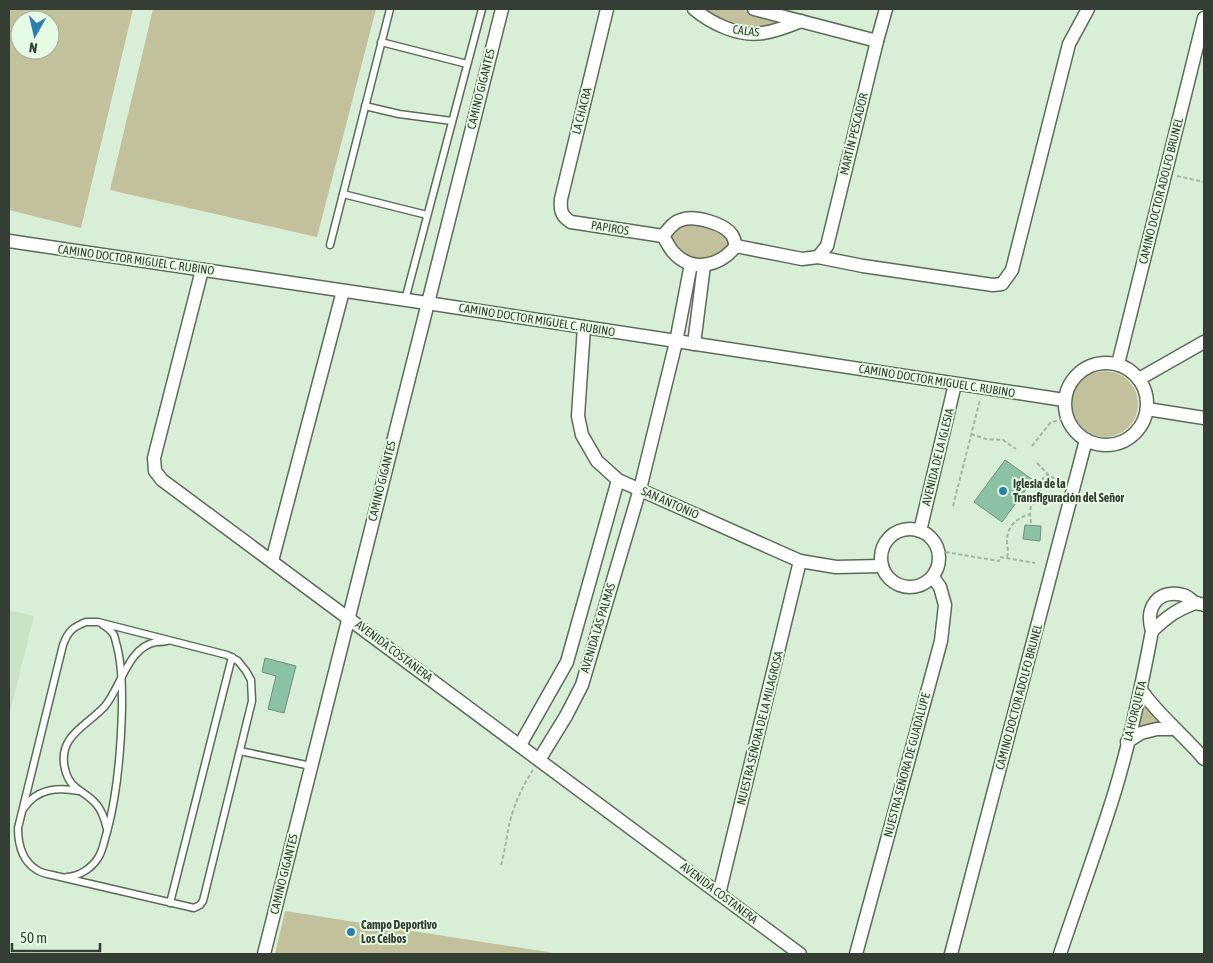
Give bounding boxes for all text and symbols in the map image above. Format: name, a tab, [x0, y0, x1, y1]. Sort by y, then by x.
north arrow	[10, 10, 60, 60]
street label: CALAS	[732, 22, 760, 40]
text: N	[28, 39, 38, 56]
street label: CAMINO GIGANTES	[464, 47, 498, 131]
street label: LA CHACRA	[569, 86, 595, 136]
street label: MARTÍN PESCADOR	[837, 92, 871, 176]
street label: CAMINO DOCTOR ADOLFO BRUNEL	[1136, 116, 1186, 266]
street label: PAPIROS	[590, 218, 630, 238]
street label: CAMINO DOCTOR MIGUEL C. RUBINO	[57, 242, 215, 278]
street label: CAMINO DOCTOR MIGUEL C. RUBINO	[458, 301, 616, 339]
street label: CAMINO DOCTOR MIGUEL C. RUBINO	[858, 362, 1016, 400]
street label: AVENIDA DE LA IGLESIA	[919, 407, 957, 507]
street label: CAMINO GIGANTES	[365, 439, 399, 523]
place label: Iglesia de la Transfiguración del Señor	[1013, 477, 1125, 505]
street label: SAN ANTONIO	[639, 484, 701, 522]
marker: Iglesia de la Transfiguración del Señor	[997, 485, 1009, 497]
street label: AVENIDA LAS PALMAS	[578, 581, 618, 675]
street label: AVENIDA COSTANERA	[353, 617, 435, 685]
street label: CAMINO DOCTOR ADOLFO BRUNEL	[993, 622, 1045, 771]
street label: NUESTRA SEÑORA DE LA MILAGROSA	[734, 649, 786, 806]
street label: LA HORQUETA	[1121, 679, 1149, 743]
street label: NUESTRA SEÑORA DE GUADALUPE	[881, 691, 933, 839]
street label: CAMINO GIGANTES	[267, 832, 301, 916]
street label: AVENIDA COSTANERA	[678, 859, 760, 927]
place label: Campo Deportivo Los Ceibos	[361, 918, 438, 946]
scale bar	[12, 920, 100, 952]
marker: Campo Deportivo Los Ceibos	[345, 926, 357, 938]
text: 50 m	[20, 929, 47, 946]

